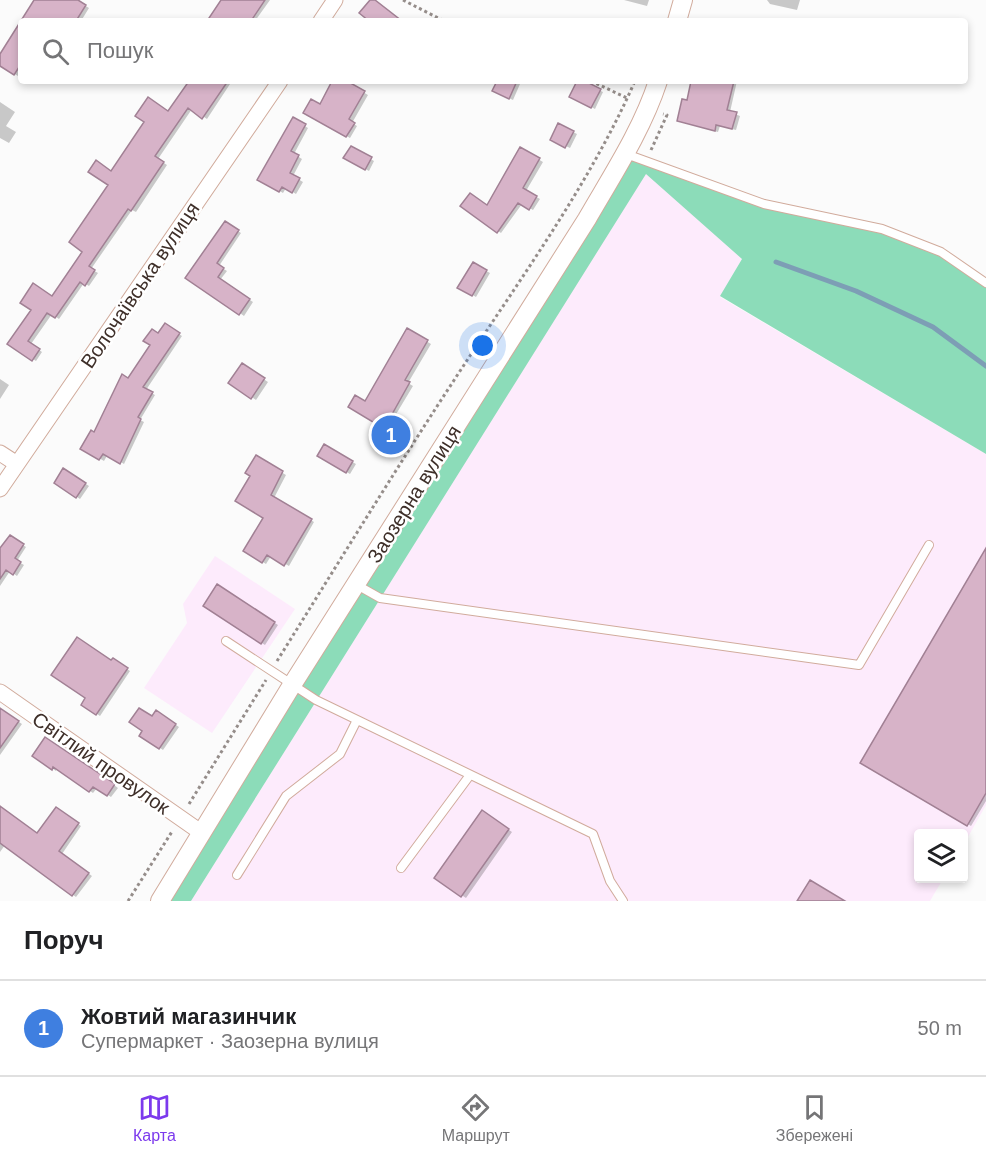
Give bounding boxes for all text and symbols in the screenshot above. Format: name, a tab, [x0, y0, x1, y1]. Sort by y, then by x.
search box	[18, 18, 968, 84]
icon: search	[39, 35, 72, 68]
text: Пошук	[87, 38, 153, 63]
street label: Волочаївська вулиця	[76, 198, 204, 372]
your location	[468, 331, 497, 360]
pin: 1	[372, 412, 410, 458]
street label: Заозерна вулиця	[363, 421, 465, 567]
street label: Світлий провулок	[28, 707, 174, 819]
map controls	[914, 829, 968, 883]
button: layers	[914, 829, 968, 883]
text: Поруч	[24, 925, 104, 955]
text: Жовтий магазинчик	[81, 1004, 296, 1029]
text: 1	[38, 1017, 49, 1039]
text: 50 m	[918, 1017, 962, 1039]
text: Супермаркет · Заозерна вулиця	[81, 1030, 379, 1052]
tab: Карта	[133, 1091, 176, 1145]
tab: Маршрут	[442, 1091, 510, 1145]
tab: Збережені	[776, 1091, 853, 1145]

